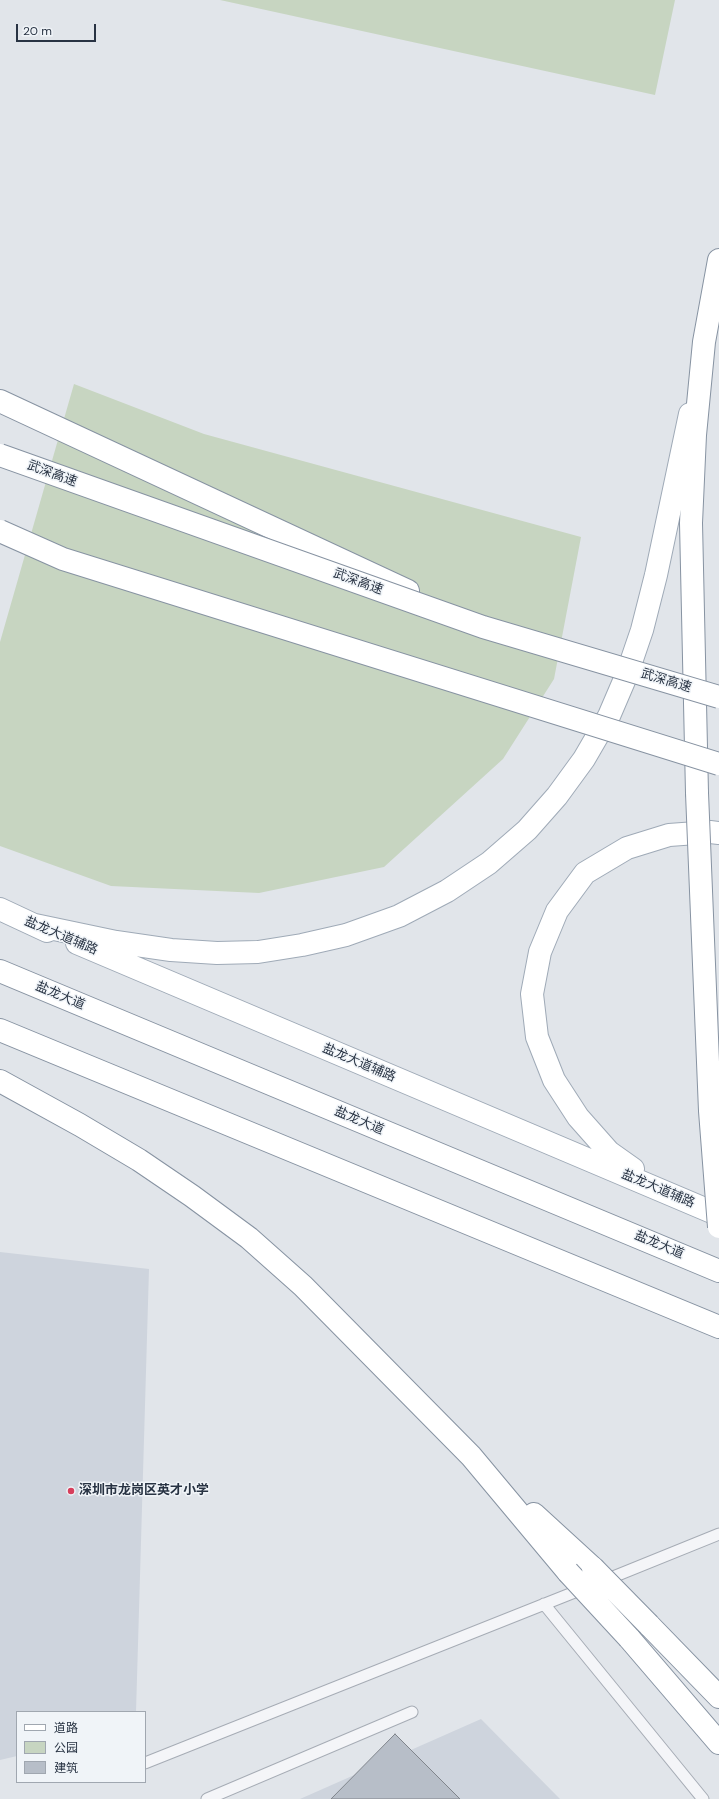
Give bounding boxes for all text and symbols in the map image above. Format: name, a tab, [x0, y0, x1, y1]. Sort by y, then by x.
scale bar	[18, 16, 98, 42]
text: 20 m	[23, 23, 52, 39]
street label: 武深高速	[25, 458, 79, 490]
street label: 武深高速	[331, 566, 385, 598]
street label: 武深高速	[639, 666, 693, 696]
street label: 盐龙大道辅路	[22, 914, 100, 958]
street label: 盐龙大道	[33, 979, 87, 1013]
street label: 盐龙大道辅路	[320, 1041, 398, 1085]
street label: 盐龙大道	[332, 1104, 386, 1138]
street label: 盐龙大道辅路	[619, 1167, 697, 1211]
street label: 盐龙大道	[632, 1228, 686, 1262]
place label: 深圳市龙岗区英才小学	[79, 1483, 209, 1499]
marker: 深圳市龙岗区英才小学	[66, 1486, 76, 1496]
legend	[16, 1711, 146, 1783]
text: 道路	[54, 1720, 78, 1736]
text: 公园	[54, 1740, 78, 1756]
text: 建筑	[54, 1760, 78, 1776]

